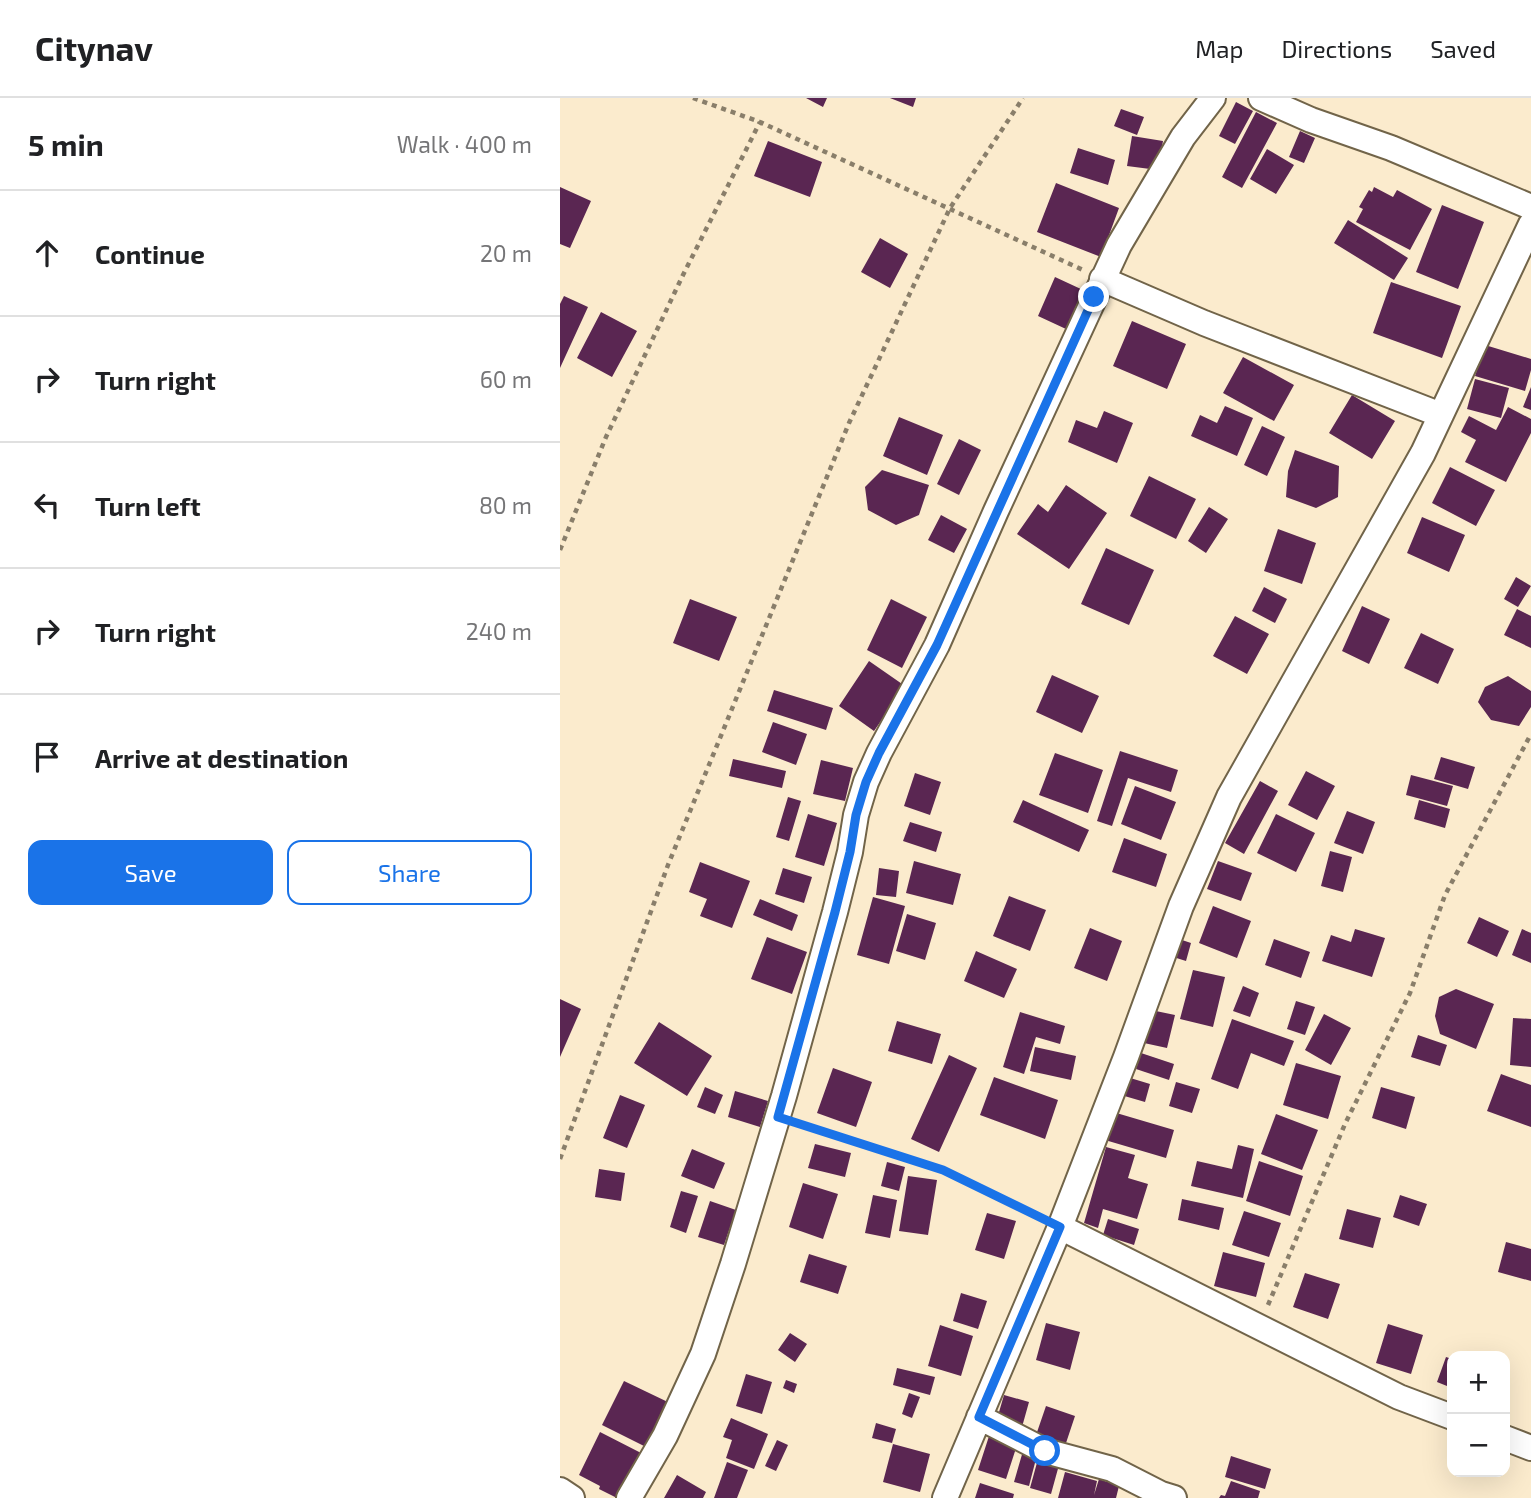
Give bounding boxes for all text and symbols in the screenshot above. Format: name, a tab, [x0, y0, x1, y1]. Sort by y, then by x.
text: Citynav	[35, 28, 153, 68]
text: Map	[1195, 34, 1243, 63]
text: Directions	[1281, 34, 1392, 63]
text: Saved	[1430, 34, 1496, 63]
text: 5 min	[28, 126, 104, 162]
text: Walk · 400 m	[397, 130, 532, 158]
icon: ahead	[28, 234, 66, 272]
text: Continue	[95, 238, 205, 269]
text: 20 m	[480, 239, 532, 267]
route end	[1078, 281, 1109, 312]
icon: right	[28, 360, 66, 398]
text: Turn right	[95, 364, 216, 395]
text: 60 m	[480, 365, 532, 393]
icon: left	[28, 486, 66, 524]
text: Turn left	[95, 490, 201, 521]
text: 80 m	[479, 491, 532, 519]
icon: right	[28, 612, 66, 650]
text: Turn right	[95, 616, 216, 647]
text: 240 m	[466, 617, 532, 645]
icon: arrive	[28, 738, 66, 776]
text: Arrive at destination	[95, 742, 348, 773]
button: Save	[28, 840, 273, 905]
button: Share	[287, 840, 532, 905]
map controls	[1447, 1351, 1510, 1477]
button: +	[1447, 1351, 1510, 1414]
button: −	[1447, 1414, 1510, 1477]
route start	[1029, 1435, 1060, 1466]

